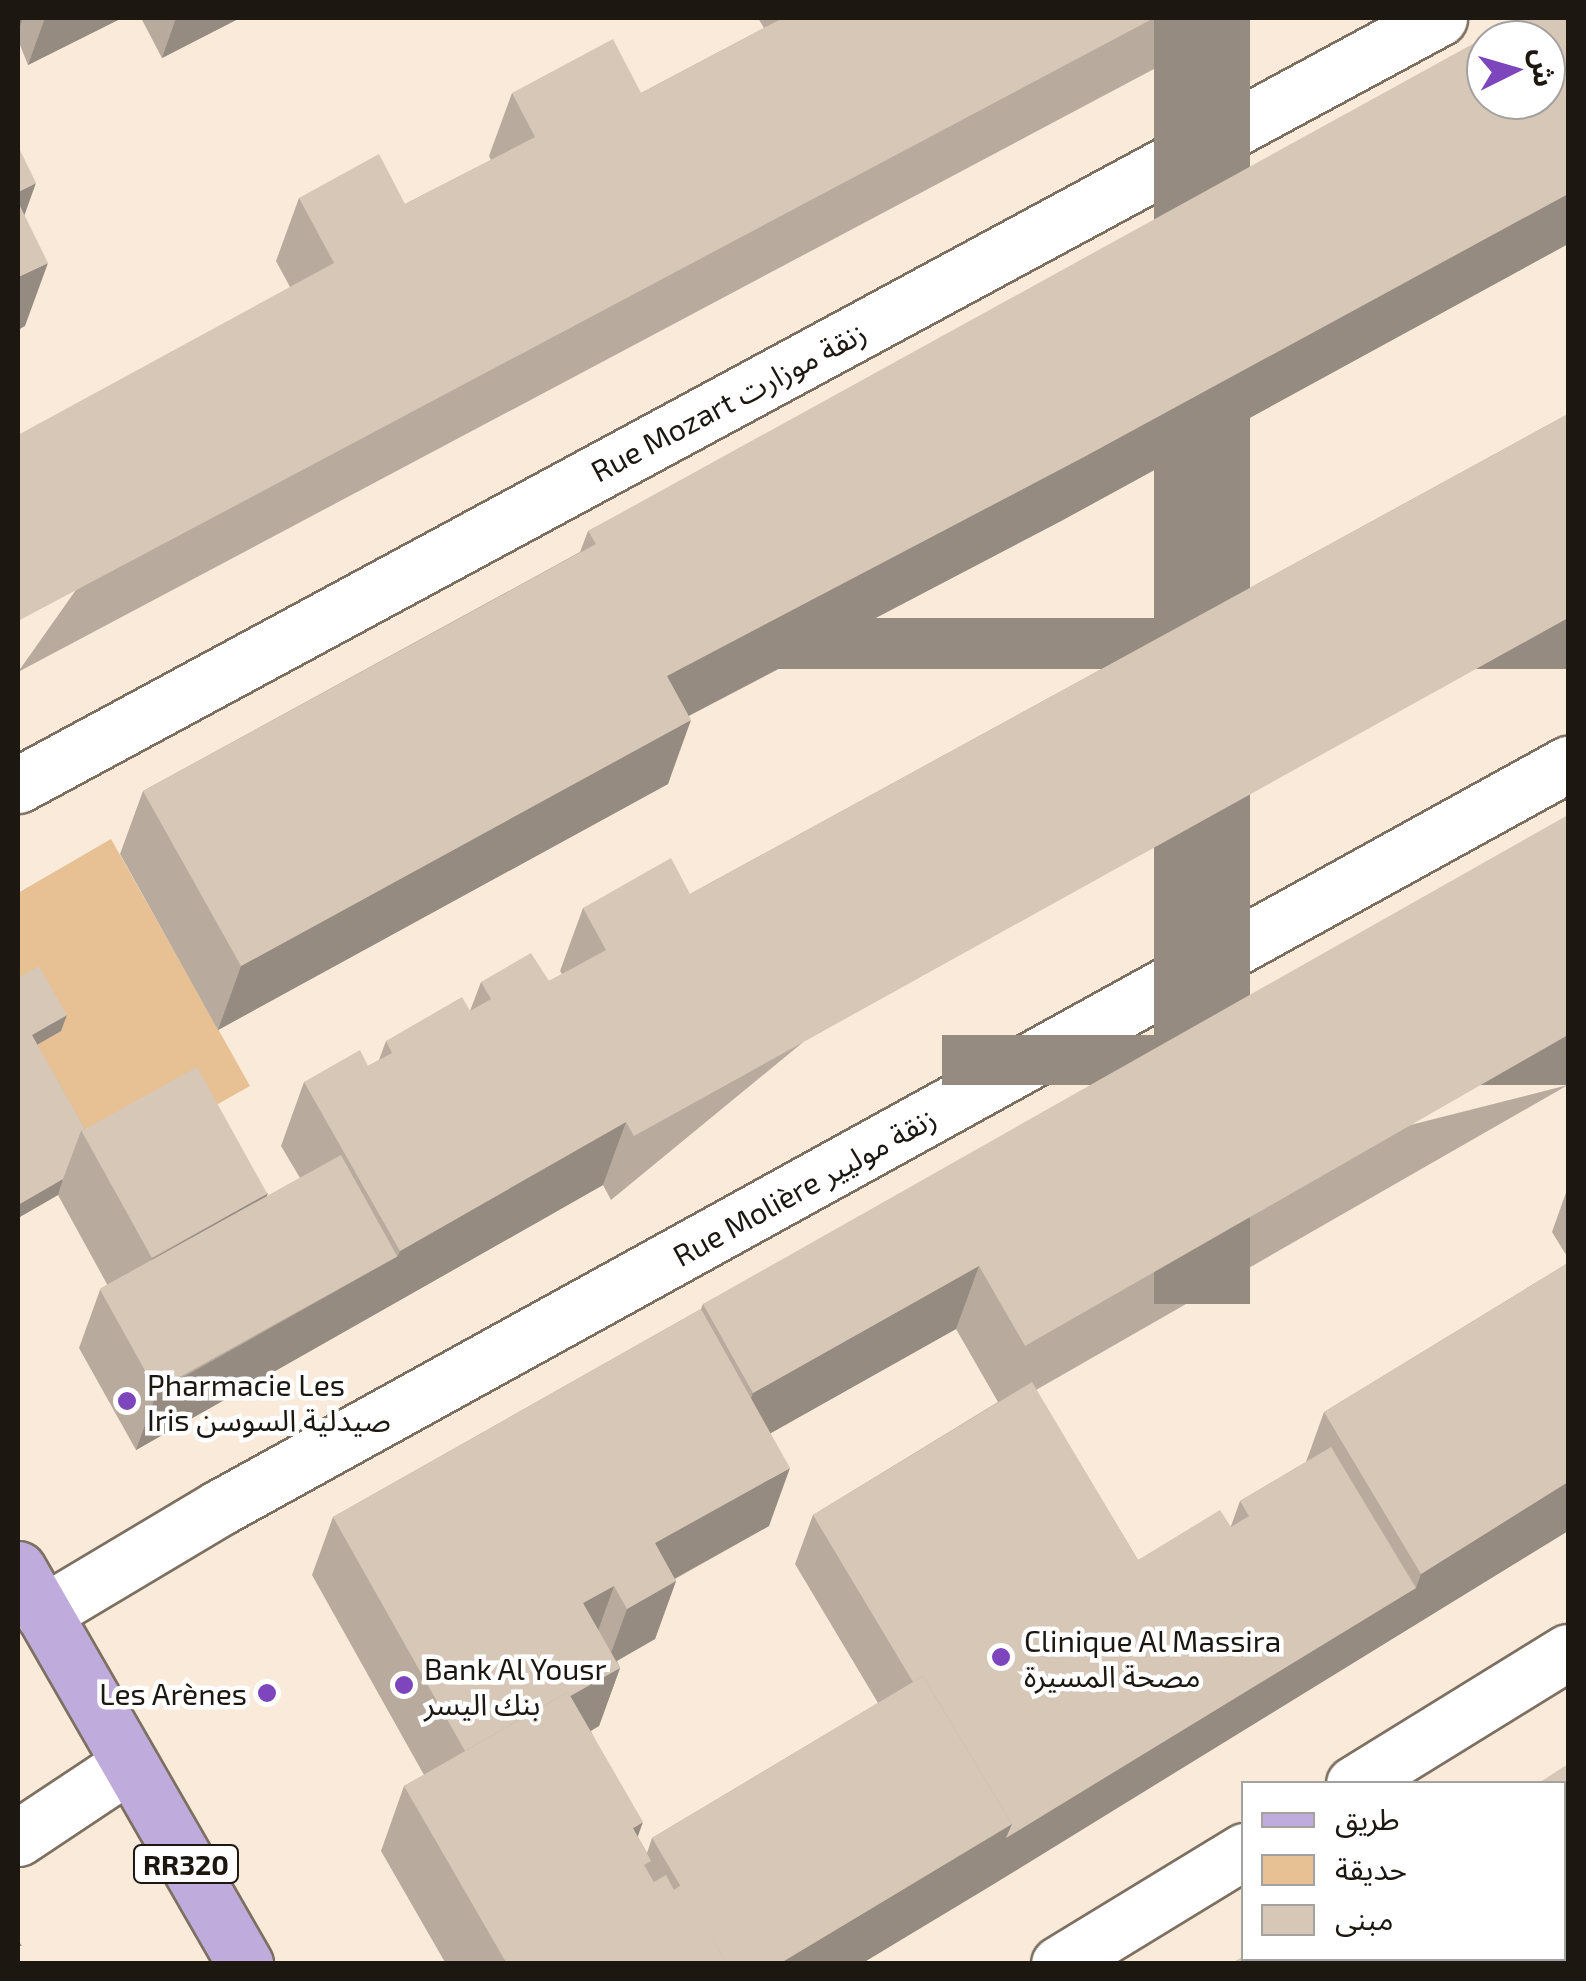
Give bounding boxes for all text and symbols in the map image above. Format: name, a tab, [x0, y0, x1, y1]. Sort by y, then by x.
north arrow	[1466, 20, 1566, 120]
text: ش	[1525, 47, 1563, 88]
street label: Rue Mozart زنقة موزارت	[584, 313, 872, 489]
street label: Rue Molière زنقة موليير	[666, 1099, 942, 1273]
place label: Pharmacie Les Iris صيدلية السوسن	[147, 1366, 391, 1436]
marker: Pharmacie Les Iris صيدلية السوسن	[116, 1390, 138, 1412]
place label: Clinique Al Massira مصحة المسيرة	[1024, 1622, 1283, 1692]
marker: Clinique Al Massira مصحة المسيرة	[988, 1644, 1014, 1670]
place label: Bank Al Yousr بنك اليسر	[424, 1650, 609, 1720]
marker: Bank Al Yousr بنك اليسر	[393, 1674, 415, 1696]
place label: Les Arènes	[98, 1675, 247, 1711]
marker: Les Arènes	[256, 1682, 278, 1704]
legend	[1241, 1781, 1566, 1961]
text: طريق	[1335, 1800, 1400, 1836]
road number: RR320	[131, 1841, 241, 1887]
text: حديقة	[1335, 1850, 1407, 1886]
text: مبنى	[1335, 1900, 1393, 1936]

